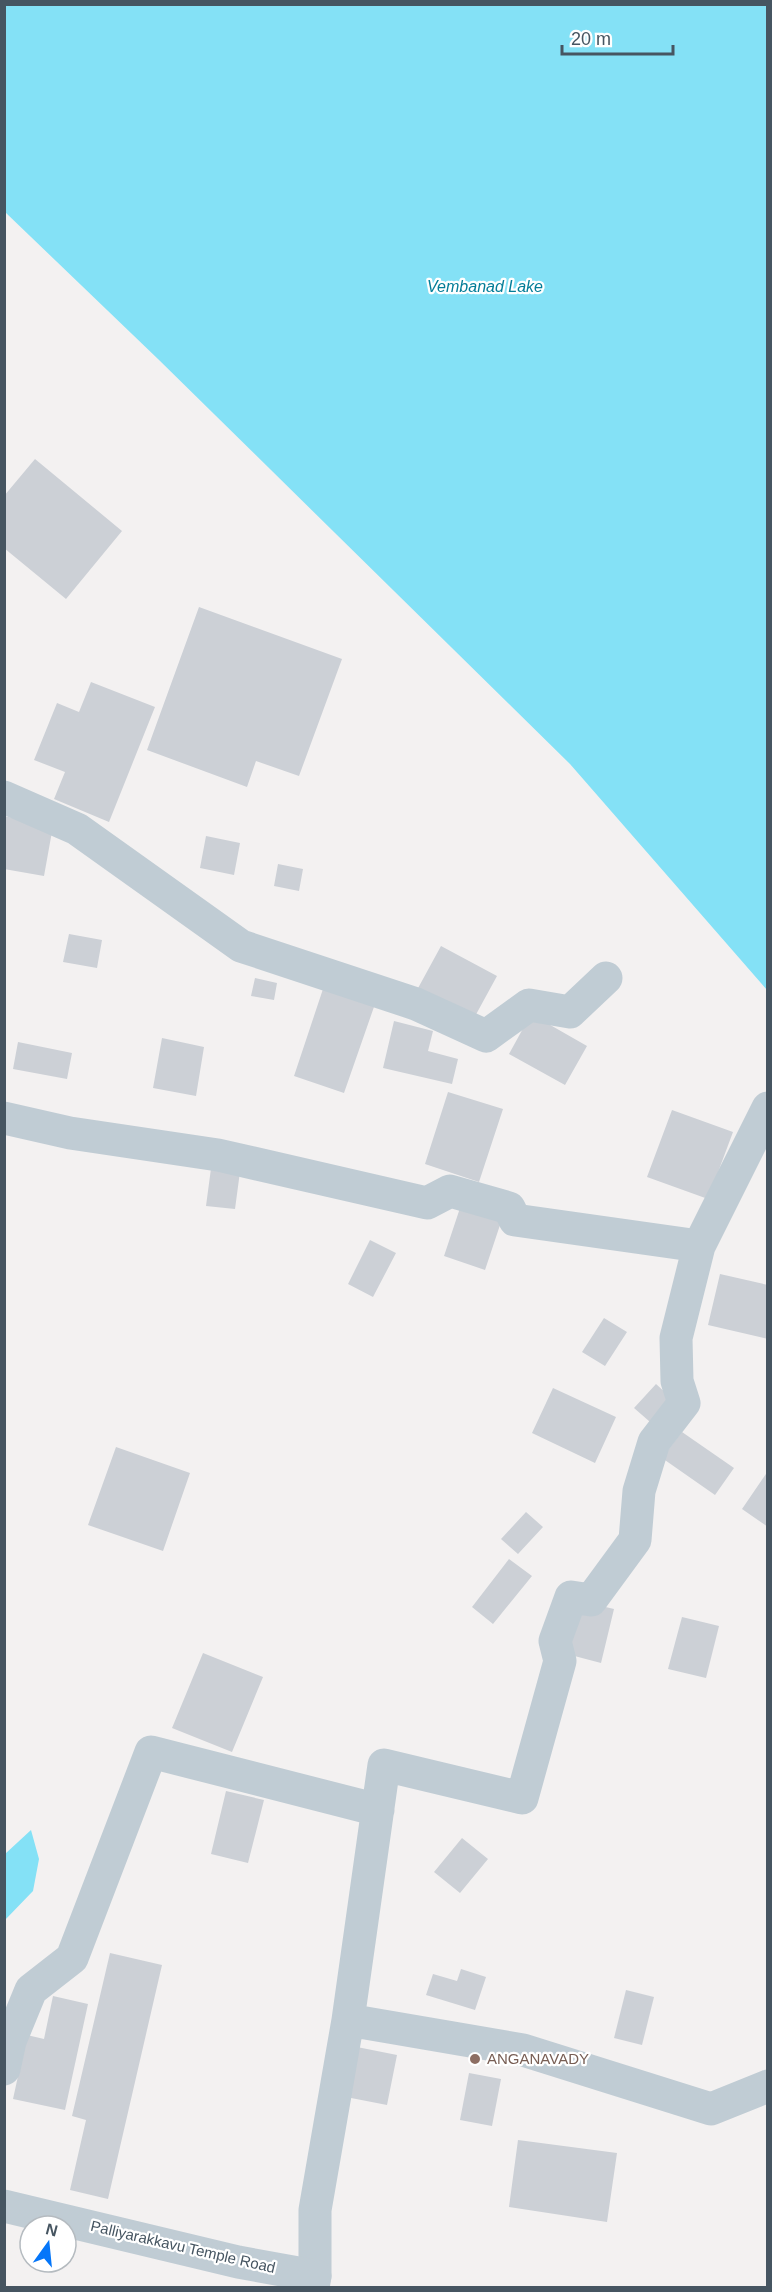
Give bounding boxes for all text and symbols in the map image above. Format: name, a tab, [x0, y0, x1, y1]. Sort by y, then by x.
scale bar	[562, 18, 673, 56]
text: 20 m	[571, 29, 611, 49]
water label: Vembanad Lake	[427, 278, 543, 295]
place label: ANGANAVADY	[487, 2050, 589, 2067]
marker: ANGANAVADY	[468, 2052, 482, 2066]
north arrow	[18, 2214, 78, 2274]
street label: Palliyarakkavu Temple Road	[89, 2217, 277, 2276]
text: N	[44, 2220, 60, 2240]

